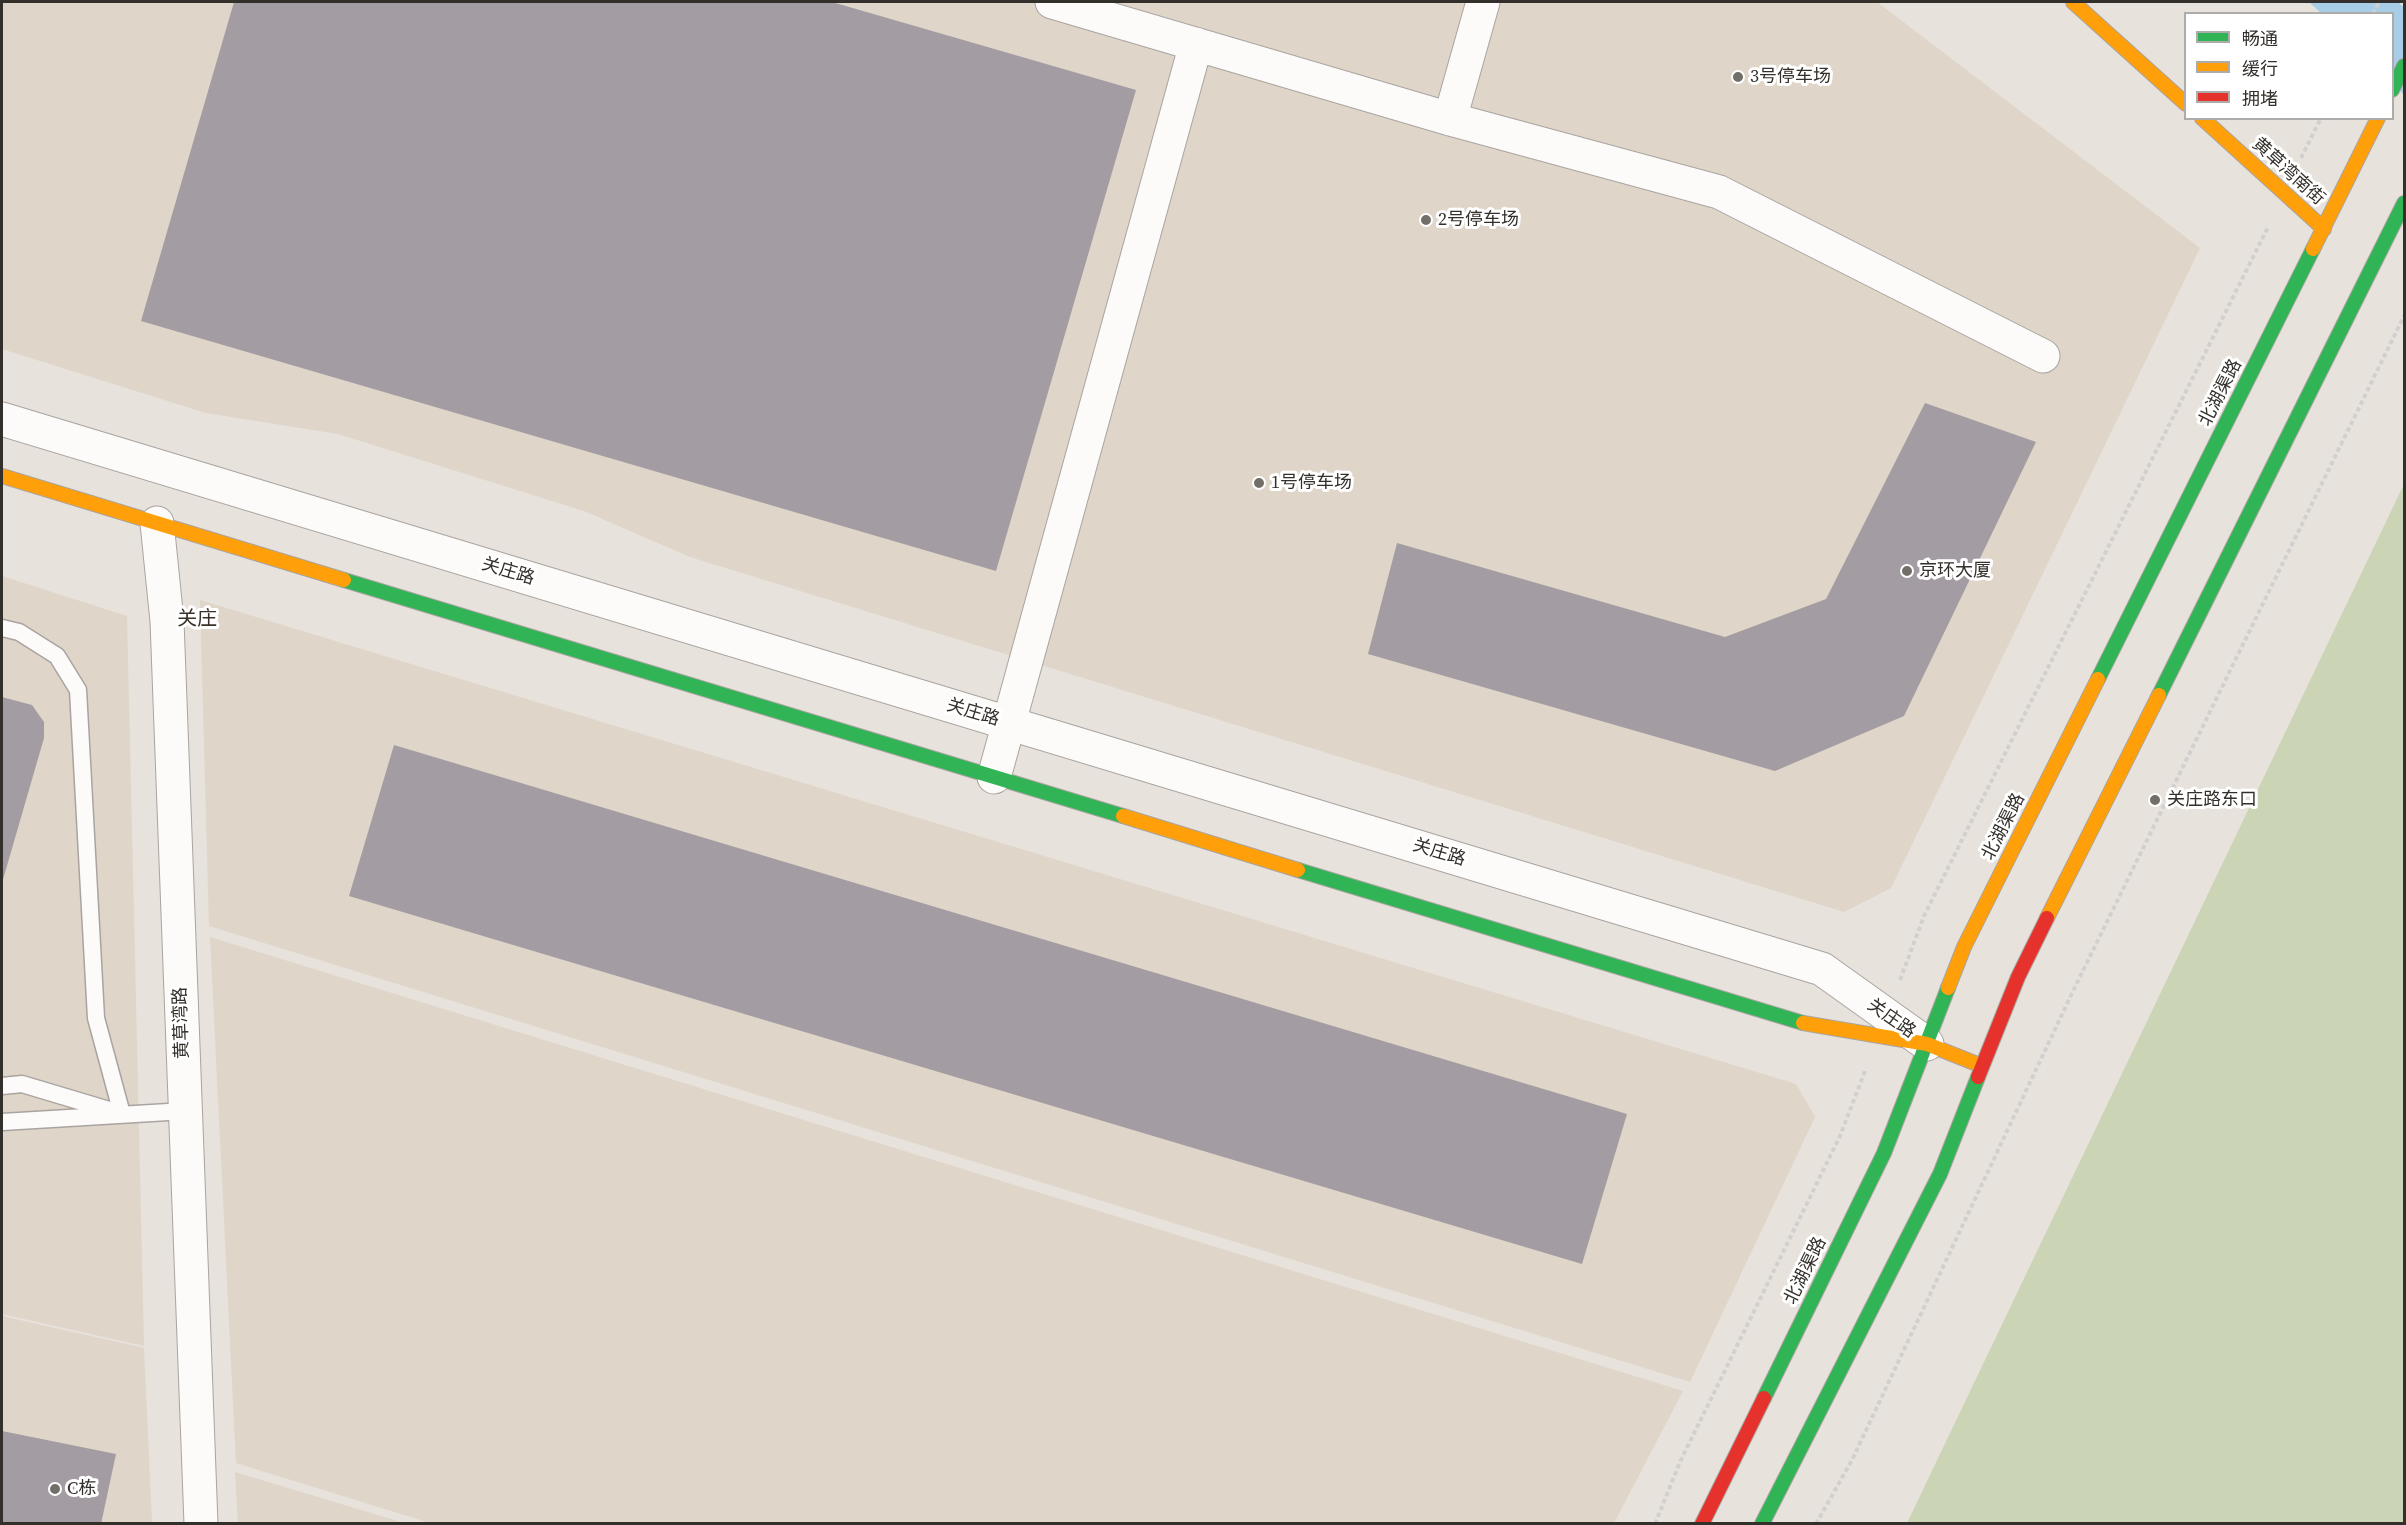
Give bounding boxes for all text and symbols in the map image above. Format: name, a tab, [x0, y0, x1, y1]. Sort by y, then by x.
legend	[2184, 12, 2394, 120]
text: 畅通	[2242, 26, 2278, 51]
text: 缓行	[2242, 56, 2278, 81]
place label: 3号停车场	[1750, 66, 1831, 88]
marker: 3号停车场	[1731, 70, 1745, 84]
text: 拥堵	[2242, 86, 2278, 111]
street label: 黄草湾南街	[2247, 134, 2329, 210]
place label: 2号停车场	[1438, 209, 1519, 231]
marker: 2号停车场	[1419, 213, 1433, 227]
street label: 北湖渠路	[2195, 356, 2247, 430]
place label: 1号停车场	[1271, 472, 1352, 494]
marker: 1号停车场	[1252, 476, 1266, 490]
street label: 关庄路	[479, 554, 537, 590]
place label: 京环大厦	[1919, 560, 1991, 582]
marker: 京环大厦	[1900, 564, 1914, 578]
district label: 关庄	[177, 608, 217, 632]
street label: 关庄路	[944, 695, 1002, 731]
place label: 关庄路东口	[2167, 789, 2257, 811]
street label: 北湖渠路	[1978, 790, 2030, 864]
marker: 关庄路东口	[2148, 793, 2162, 807]
street label: 关庄路	[1410, 835, 1468, 871]
street label: 黄草湾路	[170, 987, 194, 1059]
street label: 关庄路	[1863, 995, 1919, 1043]
street label: 北湖渠路	[1781, 1234, 1831, 1308]
place label: C栋	[67, 1478, 96, 1500]
marker: C栋	[48, 1482, 62, 1496]

